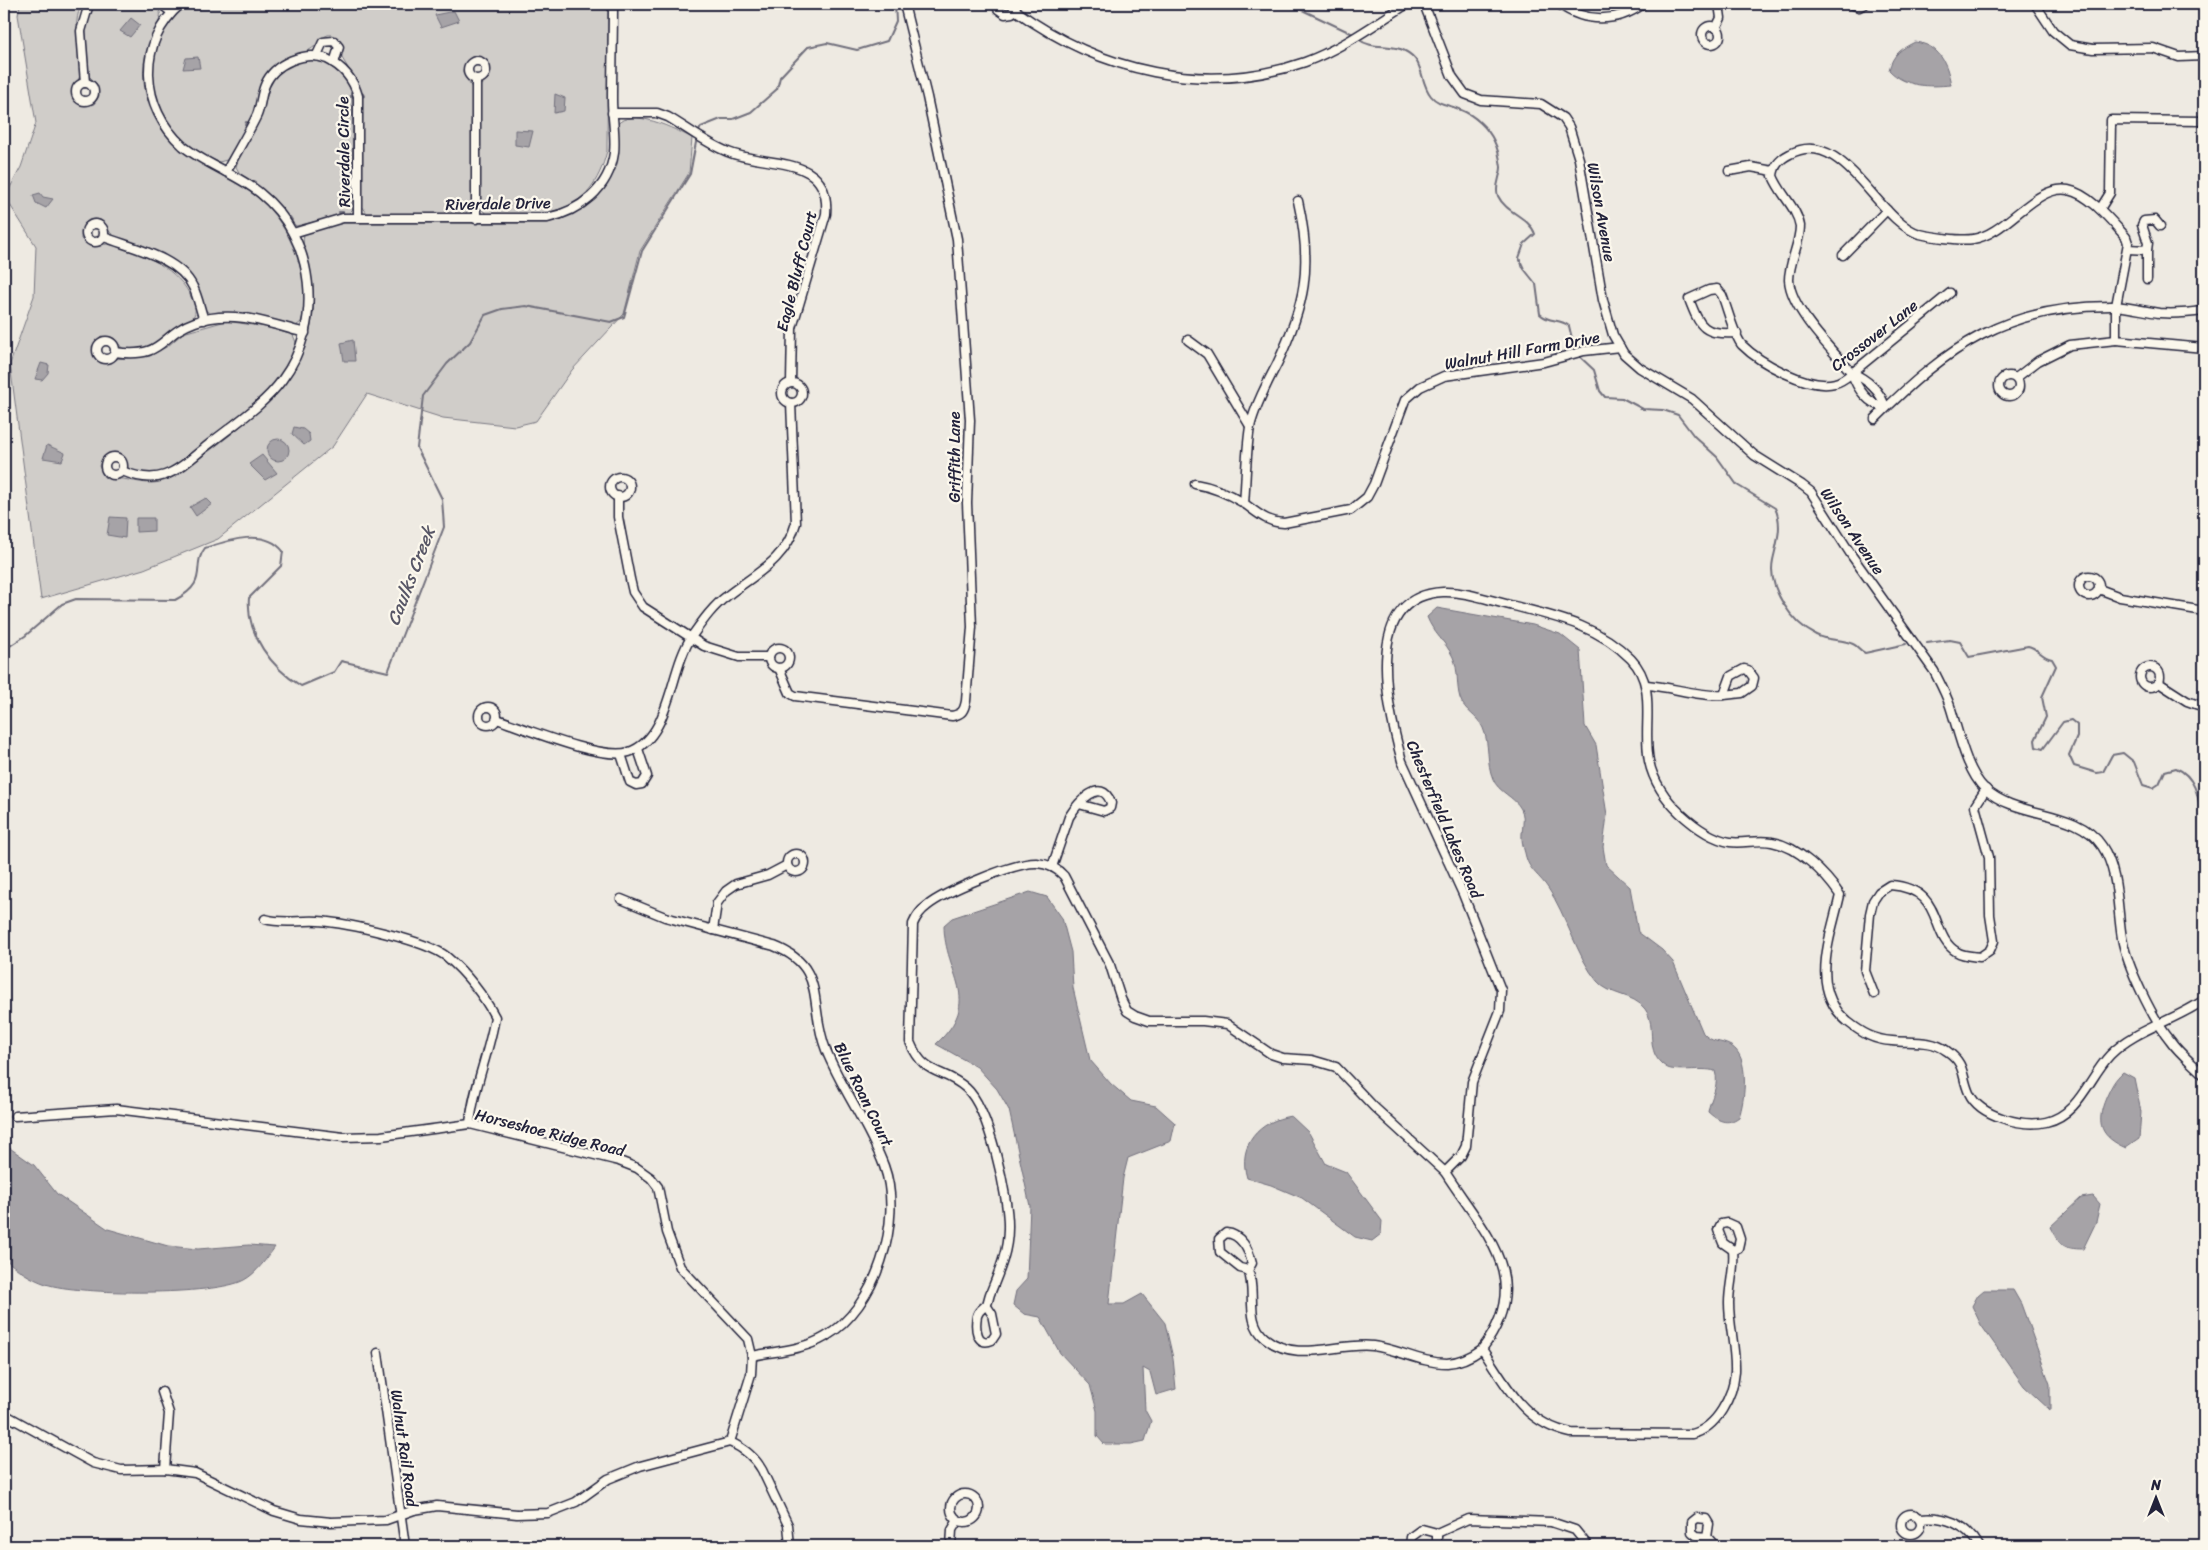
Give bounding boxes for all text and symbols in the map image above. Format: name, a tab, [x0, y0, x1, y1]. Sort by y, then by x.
street label: Riverdale Circle	[328, 96, 359, 208]
street label: Wilson Avenue	[1578, 160, 1625, 264]
street label: Riverdale Drive	[445, 188, 551, 219]
street label: Eagle Bluff Court	[767, 208, 826, 335]
street label: Crossover Lane	[1824, 292, 1925, 379]
street label: Walnut Hill Farm Drive	[1442, 323, 1602, 378]
street label: Griffith Lane	[940, 411, 969, 502]
street label: Wilson Avenue	[1812, 481, 1893, 581]
water label: Caulks Creek	[378, 520, 445, 630]
street label: Chesterfield Lakes Road	[1398, 735, 1492, 904]
street label: Blue Roan Court	[826, 1037, 902, 1152]
street label: Horseshoe Ridge Road	[472, 1100, 629, 1166]
street label: Walnut Rail Road	[382, 1388, 427, 1510]
north arrow	[2130, 1472, 2180, 1522]
text: N	[2150, 1473, 2161, 1498]

